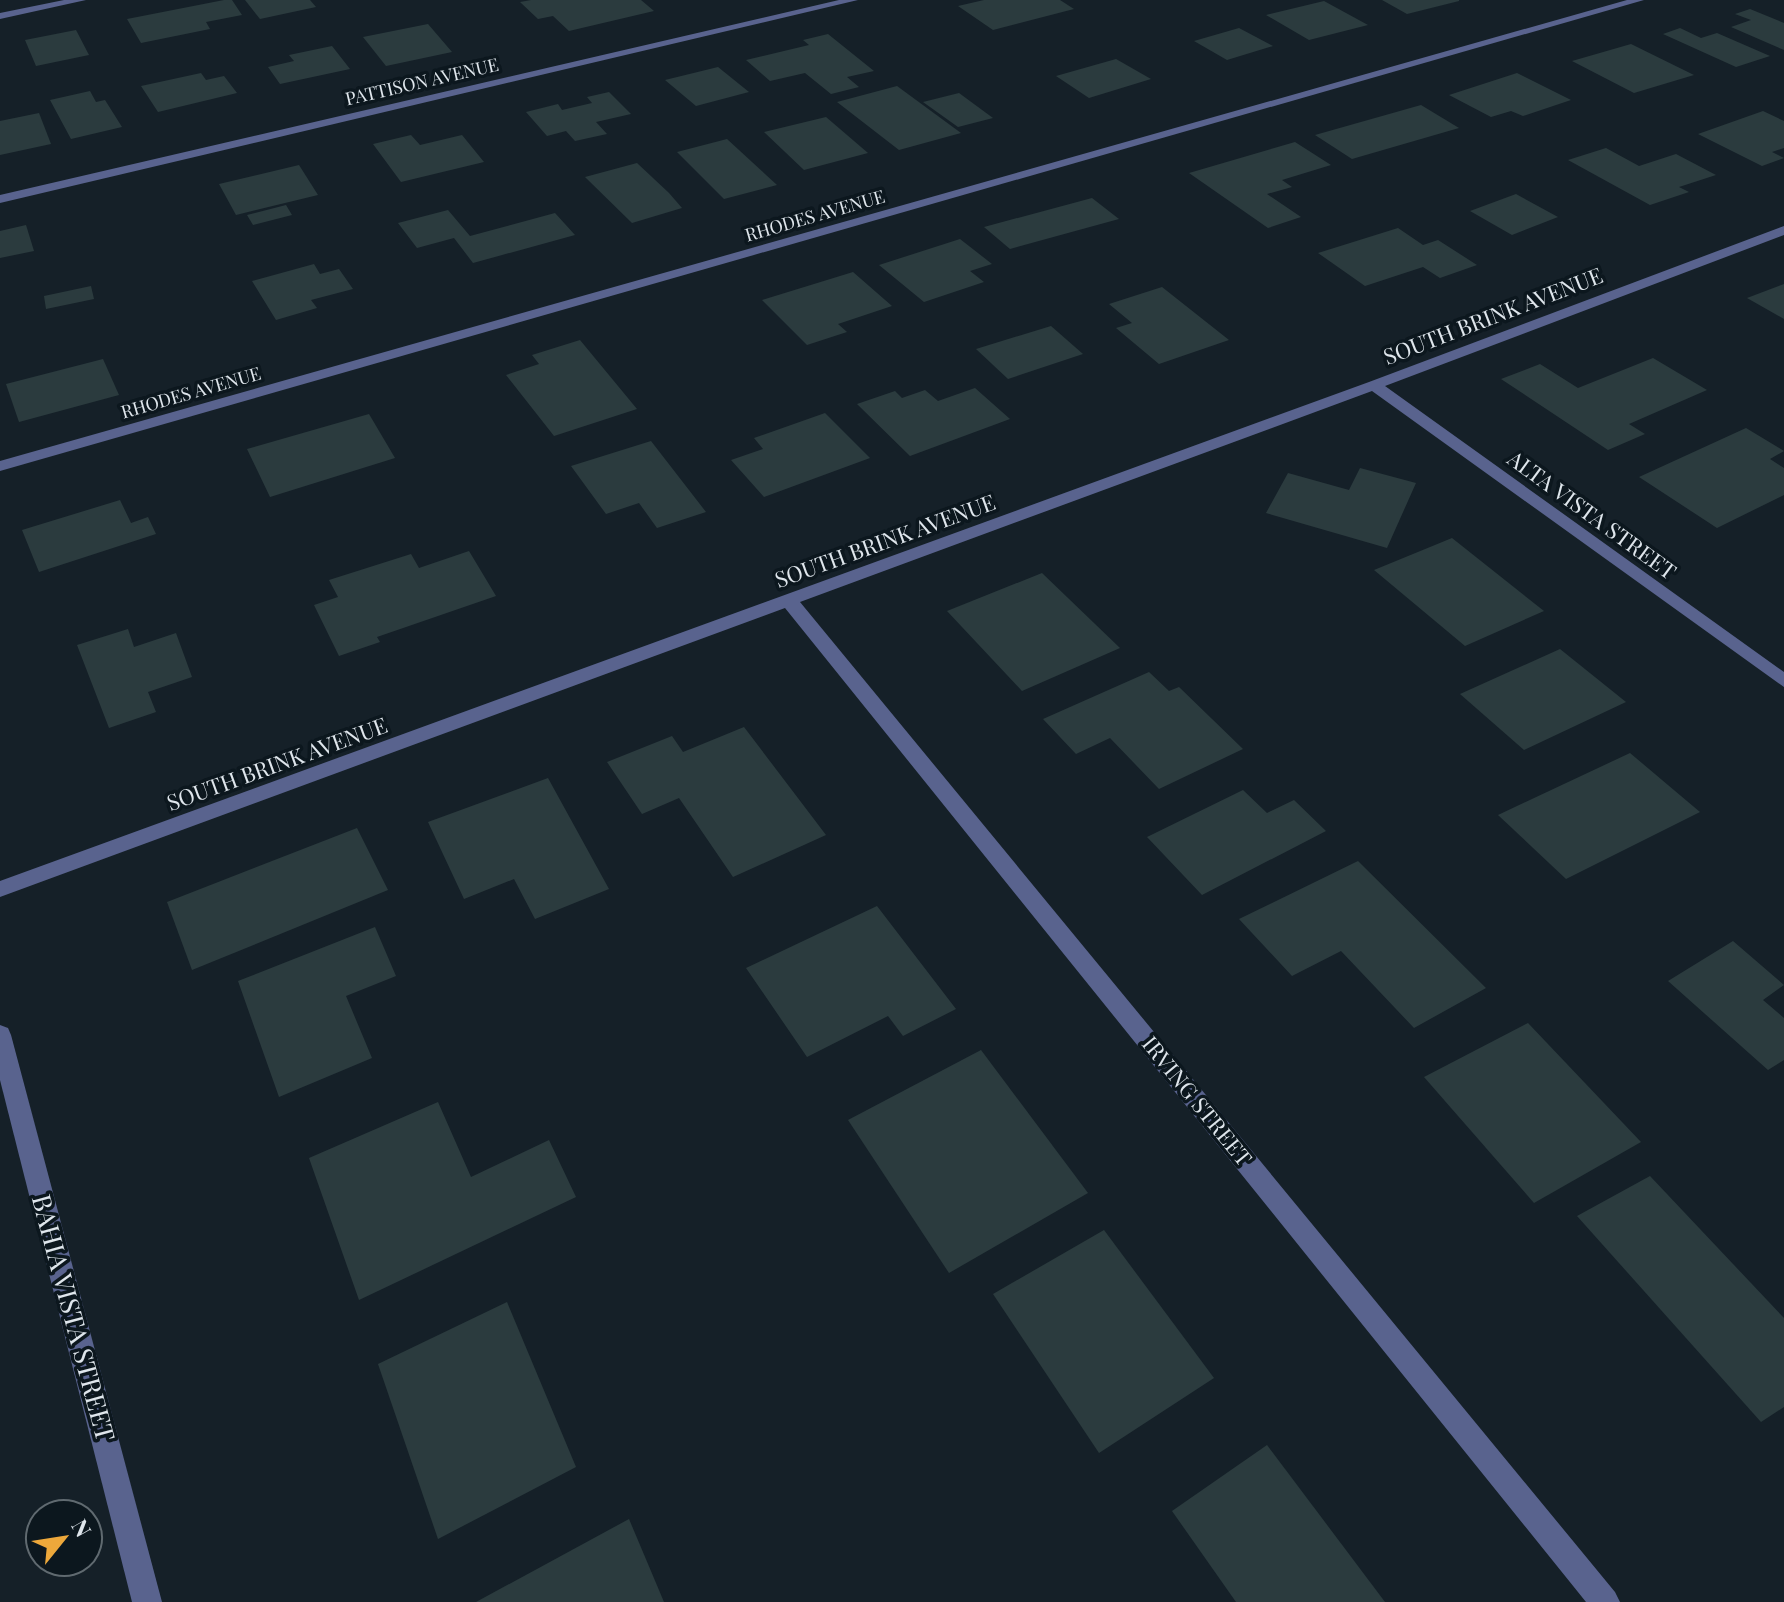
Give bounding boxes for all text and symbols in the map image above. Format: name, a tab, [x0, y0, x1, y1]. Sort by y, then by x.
street label: PATTISON AVENUE	[343, 52, 501, 110]
street label: RHODES AVENUE	[742, 184, 887, 246]
street label: SOUTH BRINK AVENUE	[1379, 259, 1607, 371]
street label: RHODES AVENUE	[118, 361, 263, 423]
street label: ALTA VISTA STREET	[1501, 442, 1683, 586]
street label: SOUTH BRINK AVENUE	[770, 486, 999, 594]
street label: SOUTH BRINK AVENUE	[162, 709, 391, 817]
street label: IRVING STREET	[1136, 1029, 1260, 1172]
street label: BAHIA VISTA STREET	[25, 1190, 124, 1445]
north arrow	[24, 1498, 104, 1578]
text: N	[65, 1513, 99, 1542]

